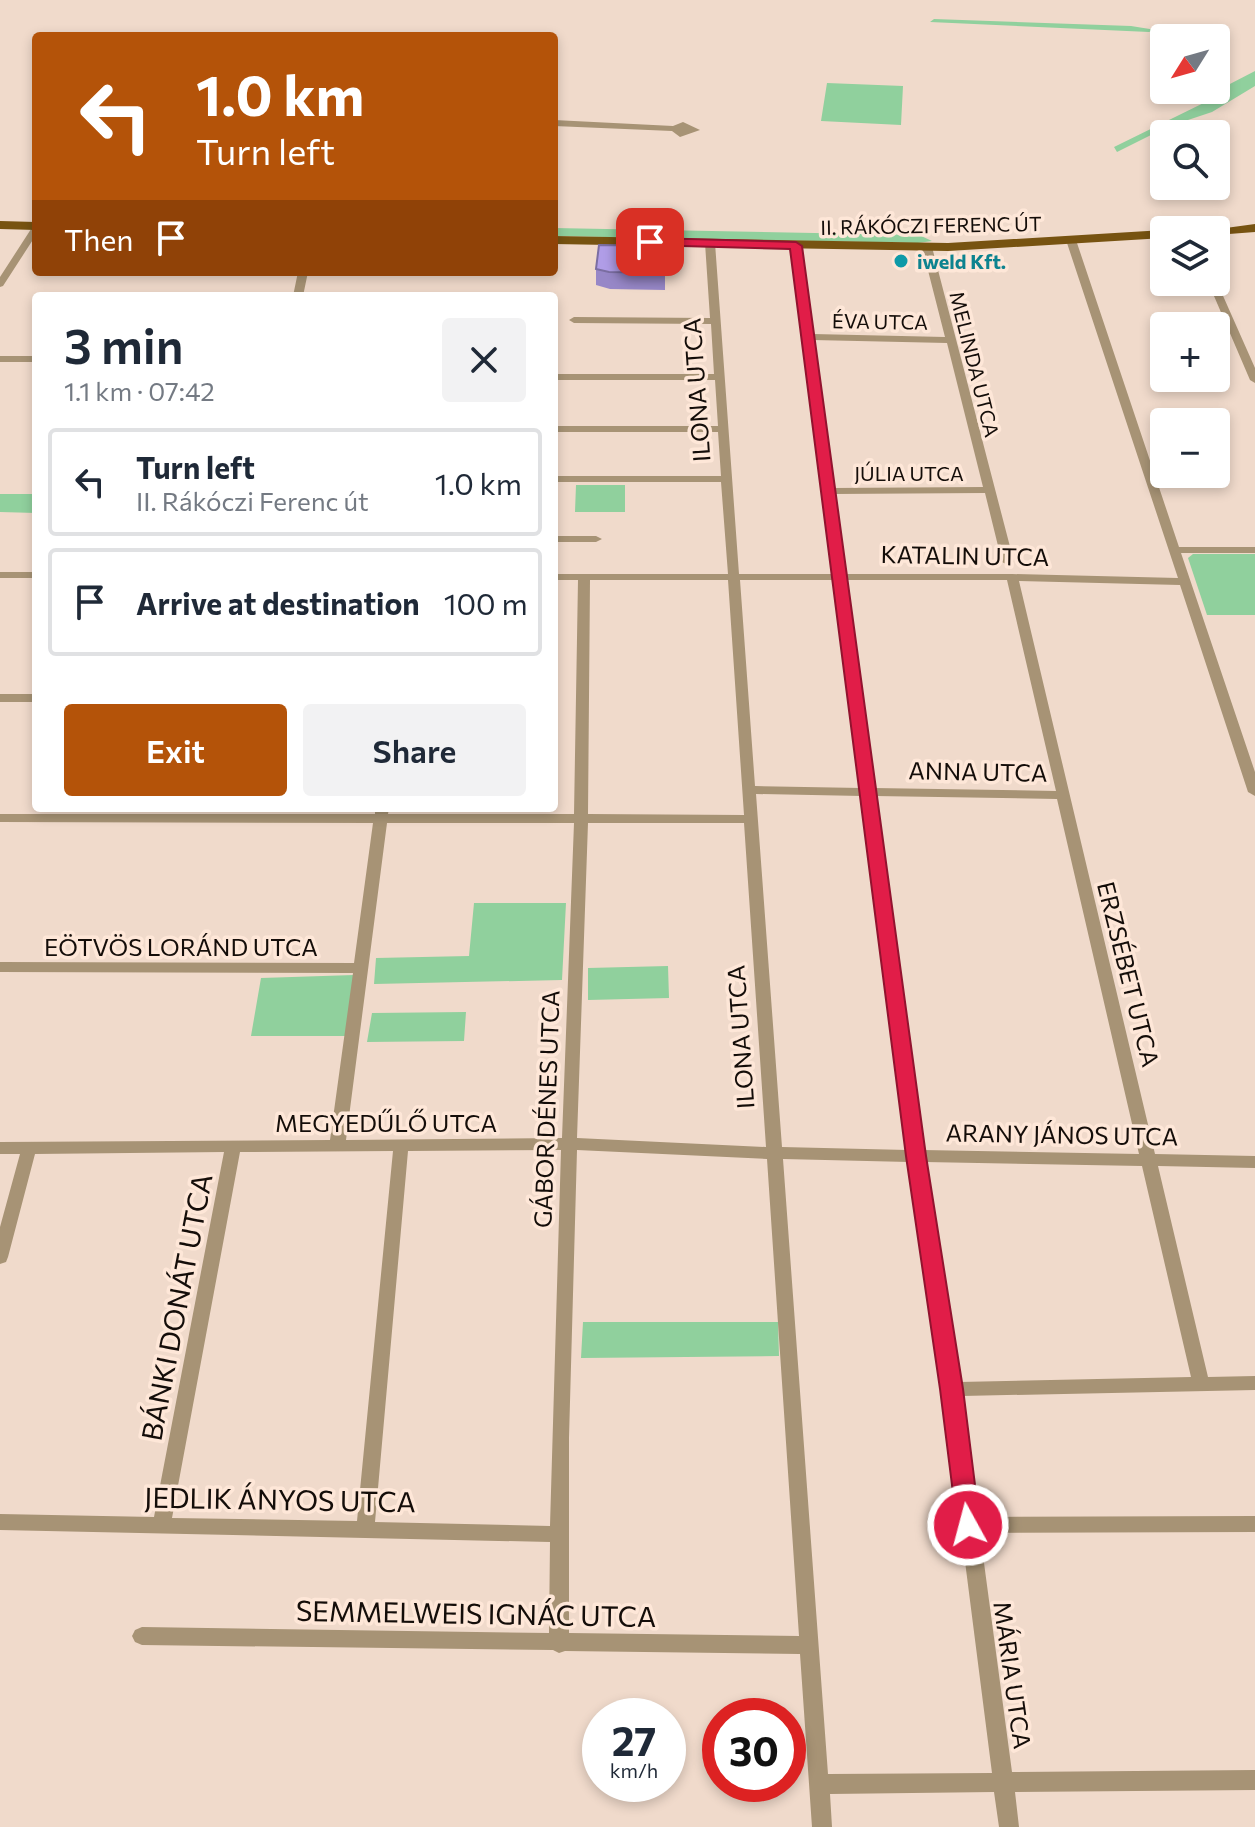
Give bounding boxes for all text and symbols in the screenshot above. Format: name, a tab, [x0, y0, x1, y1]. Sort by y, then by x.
north arrow	[1150, 24, 1230, 104]
map controls	[1150, 24, 1230, 488]
text: 1.0 km	[196, 59, 364, 128]
icon: left	[64, 64, 168, 168]
button: search	[1150, 120, 1230, 200]
text: Turn left	[196, 128, 335, 172]
pin	[616, 208, 684, 276]
street label: II. RÁKÓCZI FERENC ÚT	[820, 211, 1042, 239]
icon: arrive	[149, 216, 193, 260]
button: layers	[1150, 216, 1230, 296]
text: Then	[64, 220, 133, 257]
icon: arrive	[628, 220, 672, 264]
place label: iweld Kft.	[917, 249, 1006, 273]
marker: iweld Kft.	[892, 252, 910, 270]
street label: MELINDA UTCA	[945, 289, 1005, 439]
street label: ÉVA UTCA	[832, 308, 928, 334]
button: +	[1150, 312, 1230, 392]
text: 3 min	[64, 315, 184, 374]
street label: ILONA UTCA	[677, 317, 715, 463]
button: close	[442, 318, 526, 402]
text: 1.1 km · 07:42	[64, 375, 215, 406]
button: −	[1150, 408, 1230, 488]
text: Turn left	[136, 448, 255, 485]
icon: left	[68, 460, 112, 504]
street label: JÚLIA UTCA	[854, 461, 964, 485]
text: 1.0 km	[435, 464, 522, 501]
text: II. Rákóczi Ferenc út	[136, 485, 369, 516]
street label: KATALIN UTCA	[880, 539, 1050, 571]
icon: arrive	[68, 580, 112, 624]
text: Arrive at destination	[136, 584, 420, 621]
text: 100 m	[444, 584, 528, 621]
button: Exit	[64, 704, 287, 796]
button: Share	[303, 704, 526, 796]
street label: ANNA UTCA	[908, 755, 1048, 787]
street label: ERZSÉBET UTCA	[1092, 878, 1166, 1070]
street label: EÖTVÖS LORÁND UTCA	[44, 932, 318, 961]
street label: ILONA UTCA	[721, 964, 759, 1110]
street label: GÁBOR DÉNES UTCA	[527, 990, 565, 1228]
street label: MEGYEDŰLŐ UTCA	[275, 1108, 497, 1137]
street label: ARANY JÁNOS UTCA	[945, 1117, 1179, 1151]
street label: BÁNKI DONÁT UTCA	[133, 1171, 219, 1443]
street label: JEDLIK ÁNYOS UTCA	[144, 1480, 416, 1518]
position arrow	[926, 1483, 1010, 1567]
street label: SEMMELWEIS IGNÁC UTCA	[296, 1593, 656, 1633]
street label: MÁRIA UTCA	[988, 1599, 1038, 1751]
speed limit sign: 30	[702, 1698, 806, 1802]
text: 27	[612, 1715, 656, 1764]
text: km/h	[610, 1758, 658, 1782]

